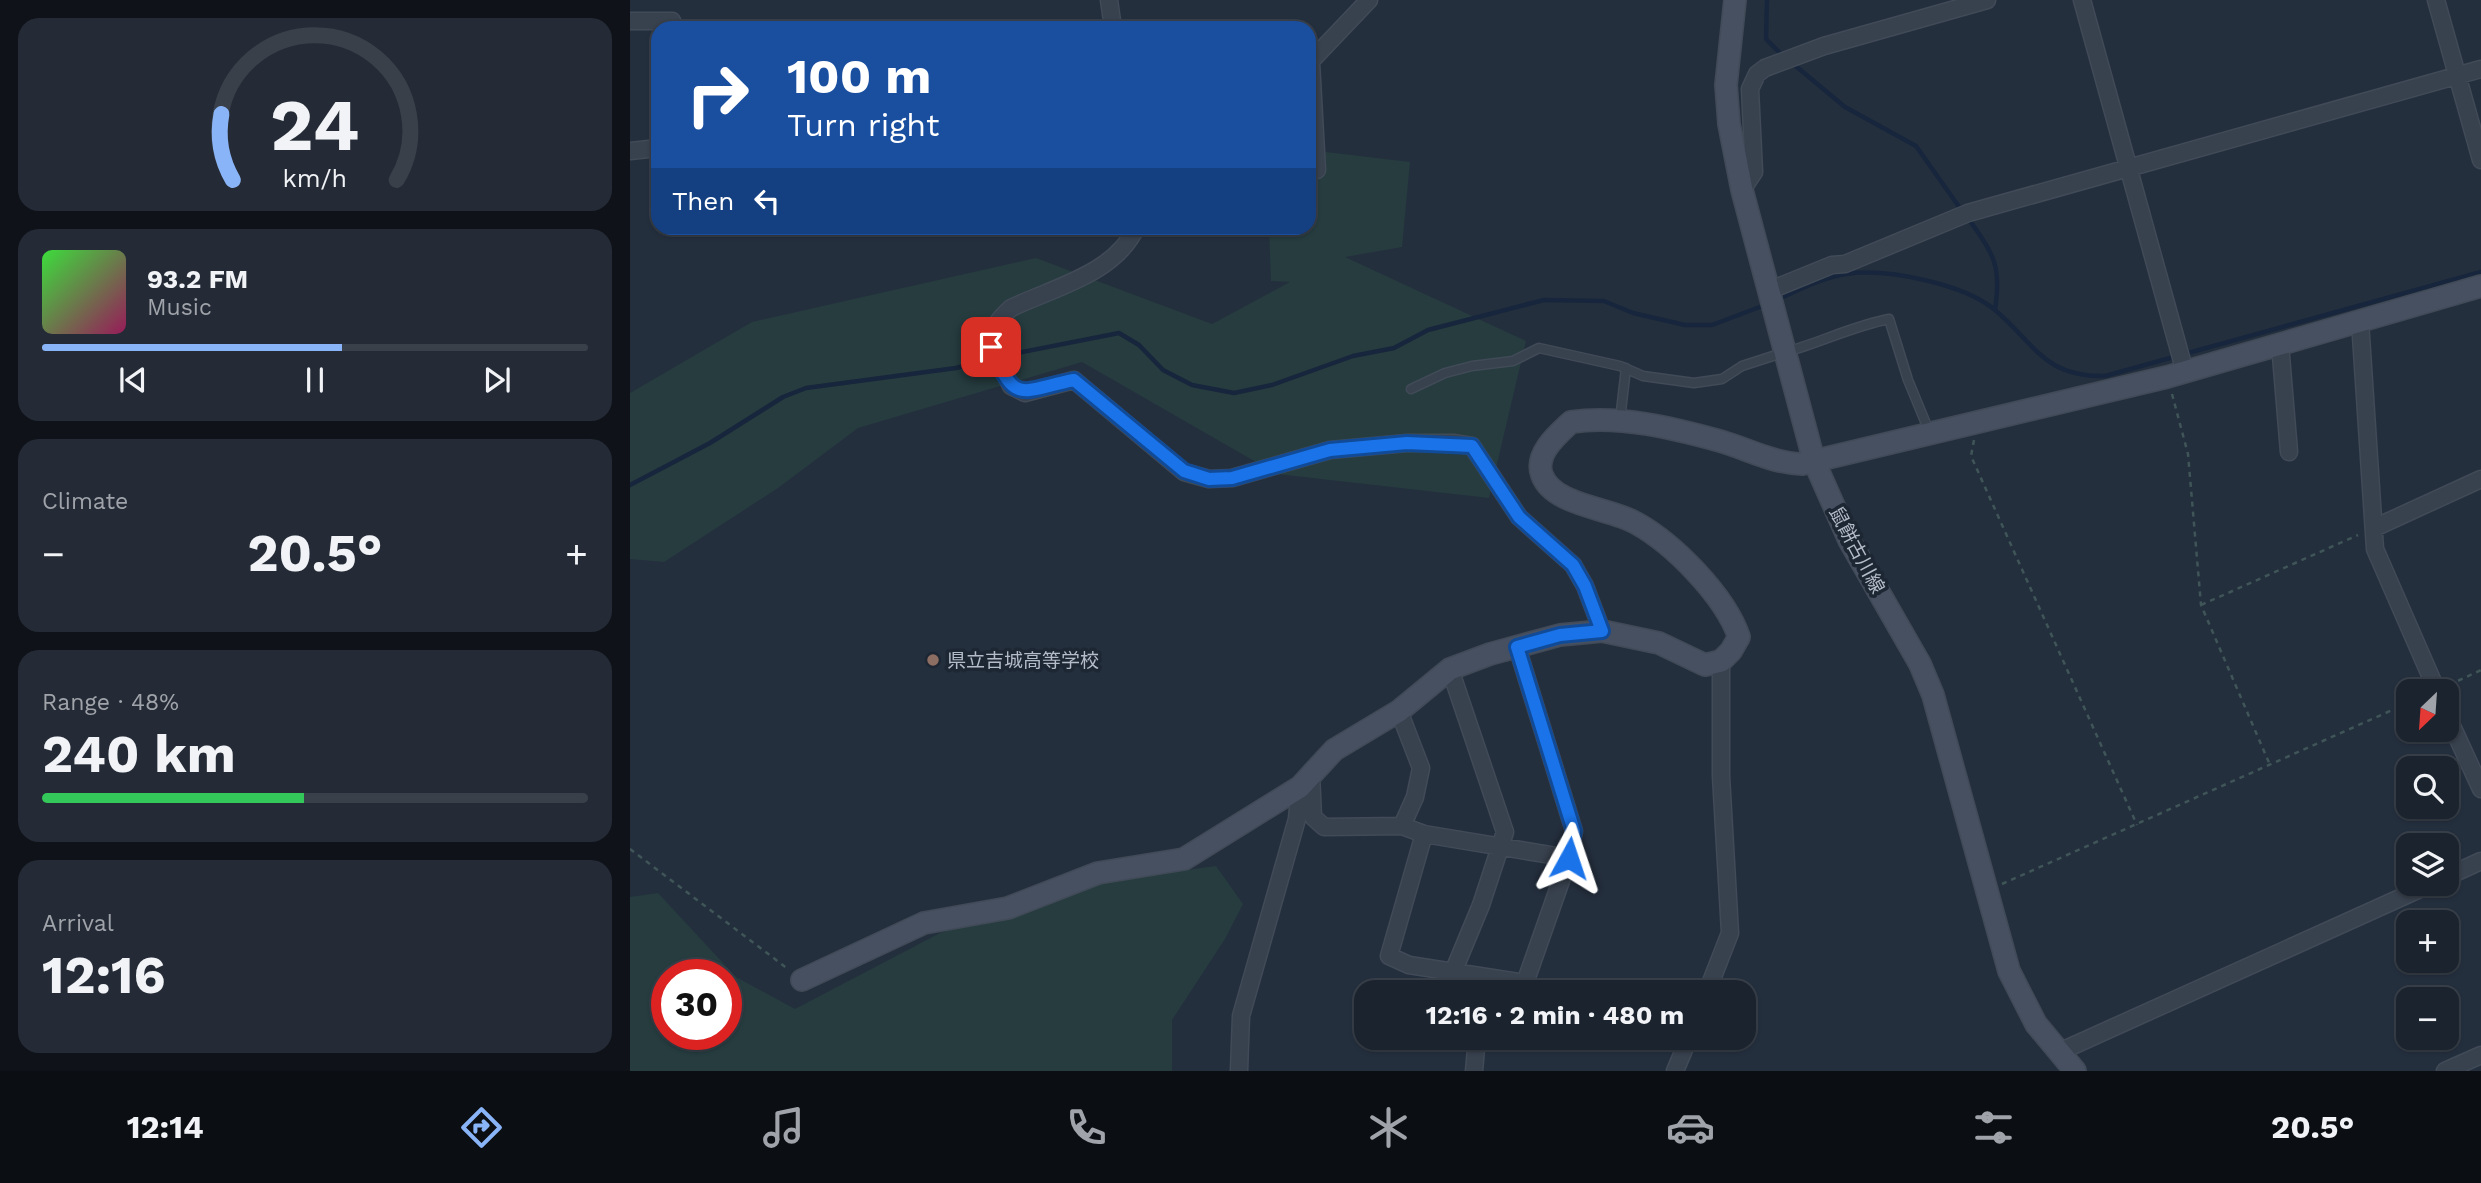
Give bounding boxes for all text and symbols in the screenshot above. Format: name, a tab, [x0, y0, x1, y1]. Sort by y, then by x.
text: 100 m	[787, 47, 931, 105]
icon: right	[672, 49, 763, 140]
text: 24	[270, 83, 360, 169]
text: Turn right	[787, 106, 939, 144]
text: km/h	[283, 164, 347, 193]
icon: left	[748, 182, 786, 220]
text: Then	[672, 186, 734, 216]
text: 93.2 FM	[147, 264, 248, 294]
text: Music	[147, 294, 212, 321]
pin	[961, 317, 1021, 377]
icon: arrive	[972, 328, 1010, 366]
icon: previous	[114, 361, 152, 399]
icon: pause	[296, 361, 334, 399]
icon: next	[478, 361, 516, 399]
text: Climate	[42, 488, 128, 515]
street label: 鼠餅古川線	[1825, 503, 1889, 597]
text: 20.5°	[247, 523, 383, 584]
text: −	[42, 532, 65, 576]
text: +	[565, 532, 588, 576]
place label: 県立吉城高等学校	[947, 649, 1099, 672]
marker: 県立吉城高等学校	[925, 652, 941, 668]
north arrow	[2396, 679, 2459, 742]
map controls	[2396, 679, 2459, 1050]
text: Range · 48%	[42, 689, 179, 716]
text: 240 km	[42, 724, 236, 785]
button: search	[2396, 756, 2459, 819]
position arrow	[1532, 821, 1606, 895]
button: layers	[2396, 833, 2459, 896]
text: Arrival	[42, 910, 114, 937]
button: +	[2396, 910, 2459, 973]
text: 12:16	[42, 945, 166, 1006]
speed limit sign: 30	[651, 959, 742, 1050]
button: −	[2396, 987, 2459, 1050]
text: 12:16 · 2 min · 480 m	[1426, 1000, 1684, 1030]
icon: directions	[457, 1103, 506, 1152]
icon: music	[759, 1103, 808, 1152]
icon: phone	[1062, 1103, 1111, 1152]
icon: climate	[1364, 1103, 1413, 1152]
icon: car	[1666, 1103, 1715, 1152]
icon: filters	[1969, 1103, 2018, 1152]
text: 12:14	[127, 1108, 204, 1146]
text: 20.5°	[2271, 1108, 2354, 1146]

